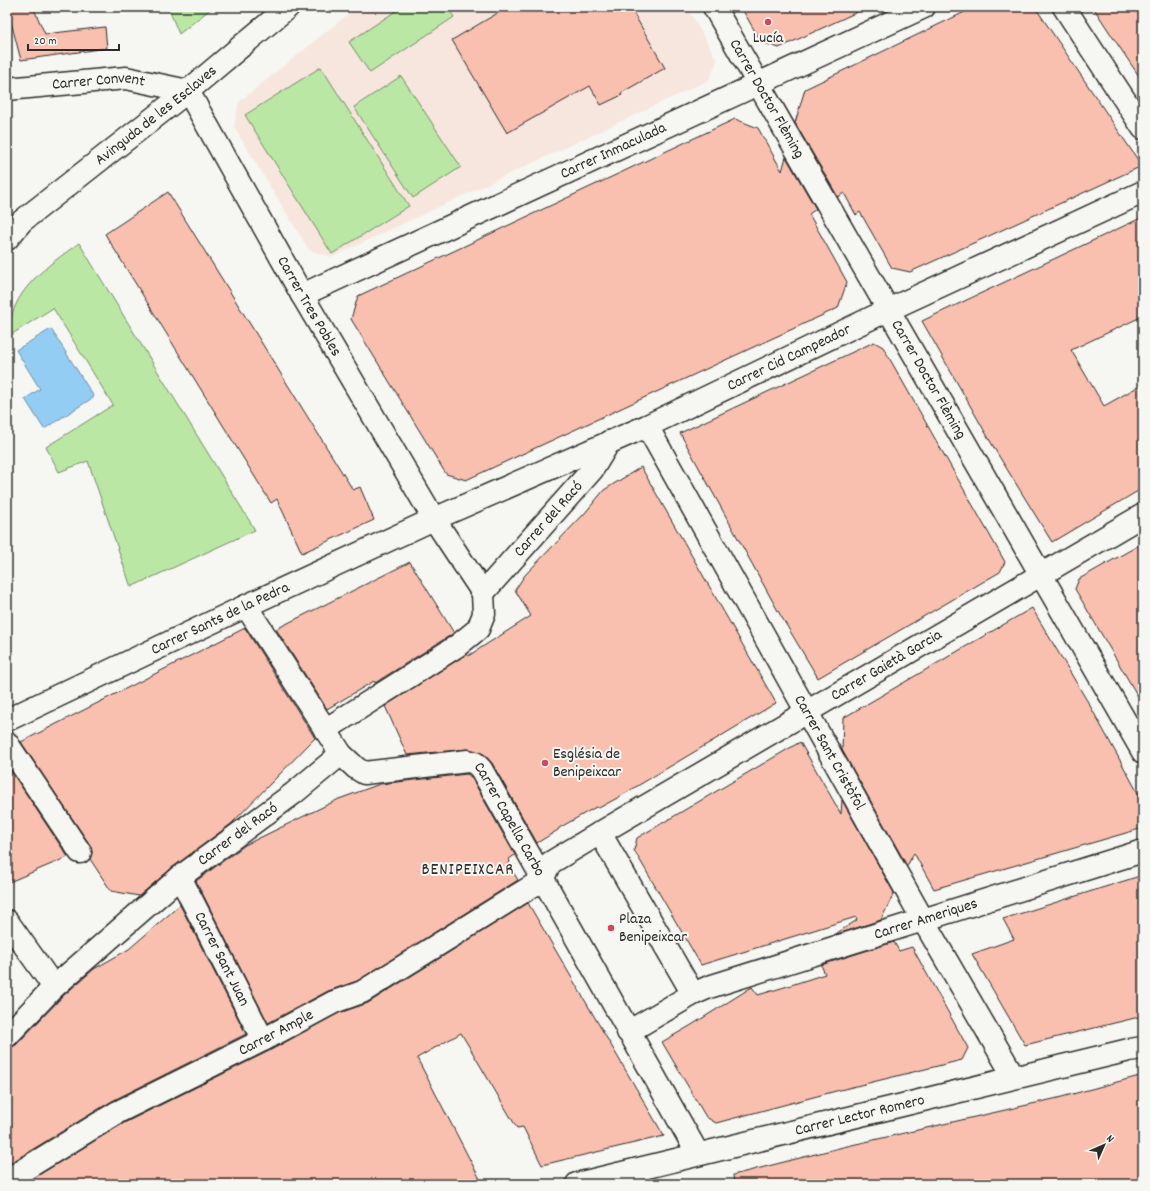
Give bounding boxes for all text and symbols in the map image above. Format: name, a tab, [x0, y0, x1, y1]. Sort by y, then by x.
marker: Lucía	[763, 17, 773, 27]
scale bar	[28, 26, 119, 52]
place label: Lucía	[753, 27, 784, 50]
text: 20 m	[34, 33, 57, 50]
street label: Carrer Doctor Flèming	[723, 35, 810, 163]
street label: Avinguda de les Esclaves	[90, 60, 222, 171]
street label: Carrer Convent	[51, 67, 147, 96]
street label: Carrer Inmaculada	[556, 116, 670, 185]
street label: Carrer Tres Pobles	[271, 252, 347, 361]
street label: Carrer Doctor Flèming	[885, 316, 972, 444]
street label: Carrer Cid Campeador	[723, 318, 855, 397]
street label: Carrer del Racó	[508, 476, 589, 562]
street label: Carrer Sants de la Pedra	[147, 576, 294, 661]
street label: Carrer Gaietà Garcia	[826, 623, 947, 707]
street label: Carrer Sant Cristòfol	[788, 691, 871, 814]
place label: Església de Benipeixcar	[553, 743, 621, 784]
street label: Carrer Capella Carbo	[468, 756, 551, 881]
marker: Església de Benipeixcar	[540, 758, 550, 768]
street label: Carrer del Racó	[193, 797, 283, 872]
district label: BENIPEIXCAR	[421, 859, 515, 883]
street label: Carrer Ameriques	[871, 892, 981, 946]
street label: Carrer Sant Juan	[188, 908, 255, 1010]
place label: Plaza Benipeixcar	[619, 908, 687, 949]
marker: Plaza Benipeixcar	[606, 923, 616, 933]
street label: Carrer Ample	[235, 1003, 318, 1062]
street label: Carrer Lector Romero	[793, 1089, 927, 1142]
north arrow	[1084, 1125, 1124, 1165]
text: N	[1102, 1132, 1118, 1147]

